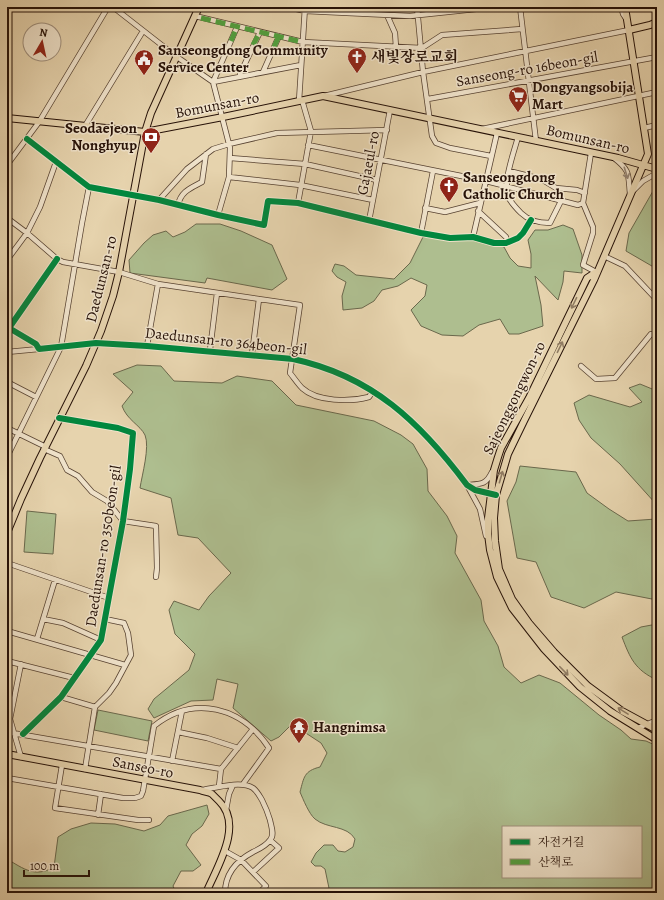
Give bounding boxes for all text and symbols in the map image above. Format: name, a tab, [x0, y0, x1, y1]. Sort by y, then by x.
north arrow	[22, 22, 62, 62]
text: N	[38, 25, 49, 41]
place label: Sanseongdong Community Service Center	[158, 40, 329, 77]
church icon: 새빛장로교회	[346, 46, 368, 74]
place label: 새빛장로교회	[371, 47, 458, 67]
street label: Sanseong-ro 16beon-gil	[454, 47, 600, 91]
public building icon: Sanseongdong Community Service Center	[133, 48, 155, 76]
place label: Dongyangsobija Mart	[532, 77, 634, 114]
supermarket icon: Dongyangsobija Mart	[507, 85, 529, 113]
street label: Bomunsan-ro	[173, 87, 261, 123]
place label: Seodaejeon Nonghyup	[65, 118, 138, 155]
street label: Bomunsan-ro	[544, 120, 632, 158]
bank icon: Seodaejeon Nonghyup	[140, 126, 162, 154]
street label: Gajaeul-ro	[352, 129, 384, 197]
one-way arrow	[623, 166, 630, 179]
place label: Sanseongdong Catholic Church	[463, 167, 564, 204]
church icon: Sanseongdong Catholic Church	[438, 175, 460, 203]
street label: Daedunsan-ro	[81, 234, 121, 324]
one-way arrow	[570, 297, 577, 309]
street label: Daedunsan-ro 364beon-gil	[144, 323, 308, 359]
street label: Sajeonggongwon-ro	[478, 338, 550, 458]
one-way arrow	[557, 341, 565, 353]
street label: Daedunsan-ro 350beon-gil	[80, 463, 126, 628]
one-way arrow	[498, 471, 505, 484]
one-way arrow	[559, 666, 569, 676]
one-way arrow	[618, 707, 629, 715]
temple icon: Hangnimsa	[288, 716, 310, 744]
place label: Hangnimsa	[313, 717, 387, 737]
street label: Sanseo-ro	[111, 751, 175, 783]
legend	[502, 826, 642, 878]
text: 자전거길	[538, 834, 584, 850]
scale bar	[24, 852, 89, 878]
text: 산책로	[538, 854, 573, 870]
text: 100 m	[30, 858, 59, 874]

